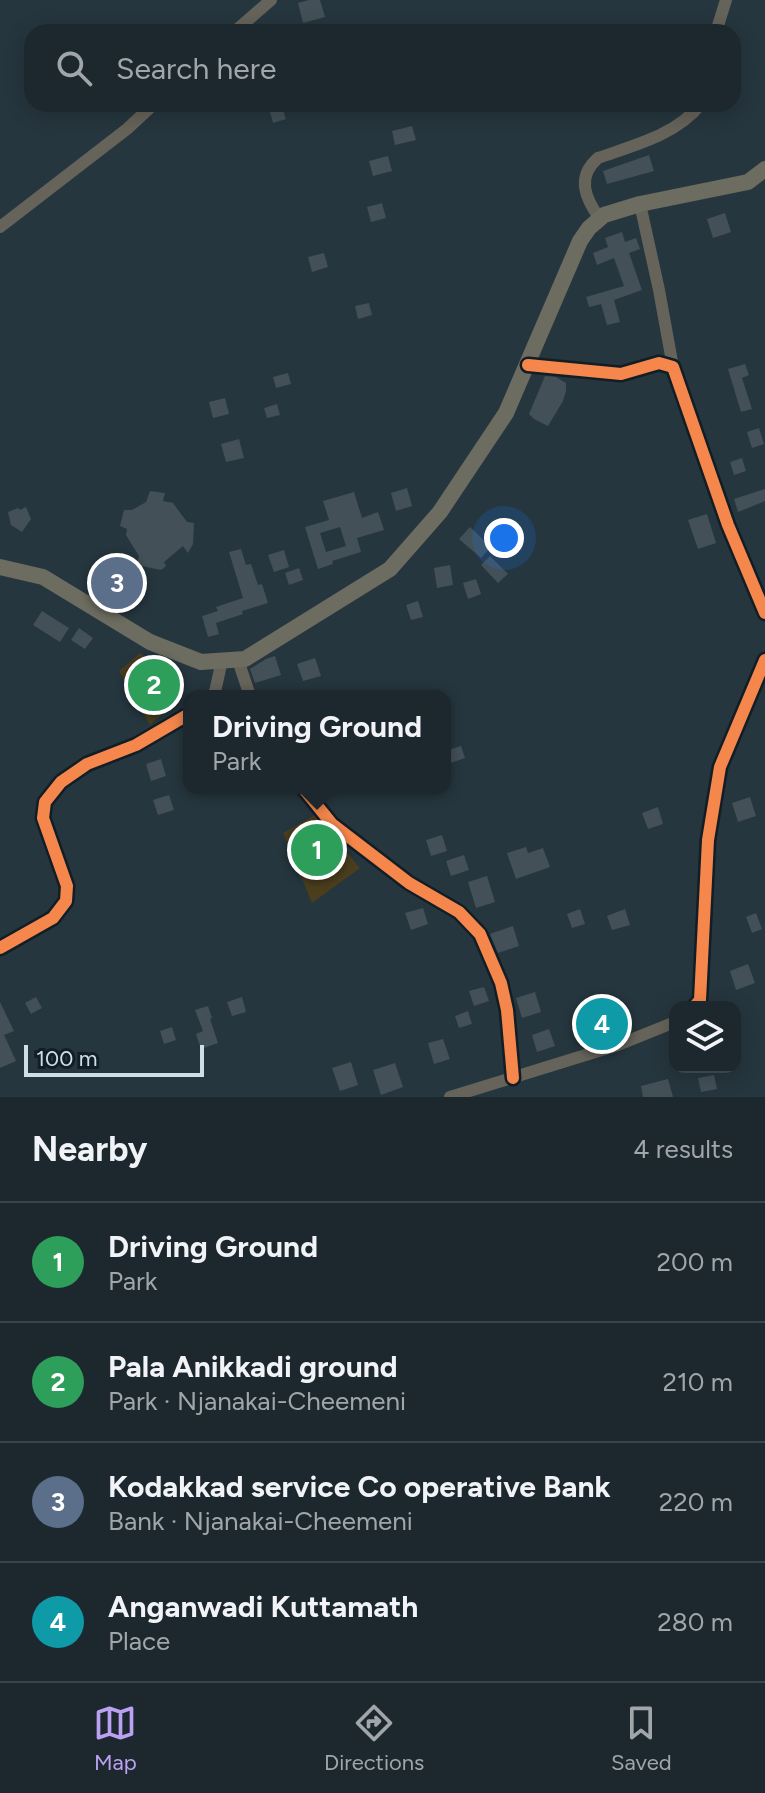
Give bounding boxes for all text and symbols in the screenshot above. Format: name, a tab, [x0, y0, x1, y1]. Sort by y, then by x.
search box	[24, 24, 741, 112]
icon: search	[52, 46, 96, 90]
text: Search here	[116, 50, 276, 87]
your location	[484, 518, 524, 558]
pin: 3	[91, 553, 143, 613]
pin: 2	[128, 655, 180, 715]
popup	[183, 690, 451, 794]
text: Driving Ground	[212, 708, 422, 745]
text: Park	[212, 745, 261, 777]
pin: 1	[291, 820, 343, 880]
pin: 4	[576, 994, 628, 1054]
map controls	[669, 1001, 741, 1073]
button: layers	[669, 1001, 741, 1073]
scale bar	[24, 1041, 204, 1077]
text: 100 m	[36, 1045, 97, 1072]
text: Nearby	[32, 1129, 147, 1170]
text: 4 results	[633, 1133, 733, 1165]
text: Driving Ground	[108, 1228, 318, 1265]
text: 1	[53, 1246, 63, 1278]
text: 200 m	[657, 1246, 733, 1278]
text: Park	[108, 1265, 157, 1297]
text: Pala Anikkadi ground	[108, 1348, 398, 1385]
text: 2	[50, 1366, 66, 1398]
text: 210 m	[663, 1366, 733, 1398]
text: Park · Njanakai-Cheemeni	[108, 1385, 406, 1417]
text: Kodakkad service Co operative Bank	[108, 1468, 611, 1505]
text: 3	[51, 1486, 65, 1518]
text: 220 m	[659, 1486, 733, 1518]
text: Bank · Njanakai-Cheemeni	[108, 1505, 413, 1537]
text: Anganwadi Kuttamath	[108, 1588, 418, 1625]
text: 4	[50, 1606, 66, 1638]
text: 280 m	[657, 1606, 733, 1638]
text: Place	[108, 1625, 170, 1657]
tab: Map	[93, 1701, 137, 1776]
tab: Directions	[324, 1701, 424, 1776]
tab: Saved	[611, 1701, 672, 1776]

